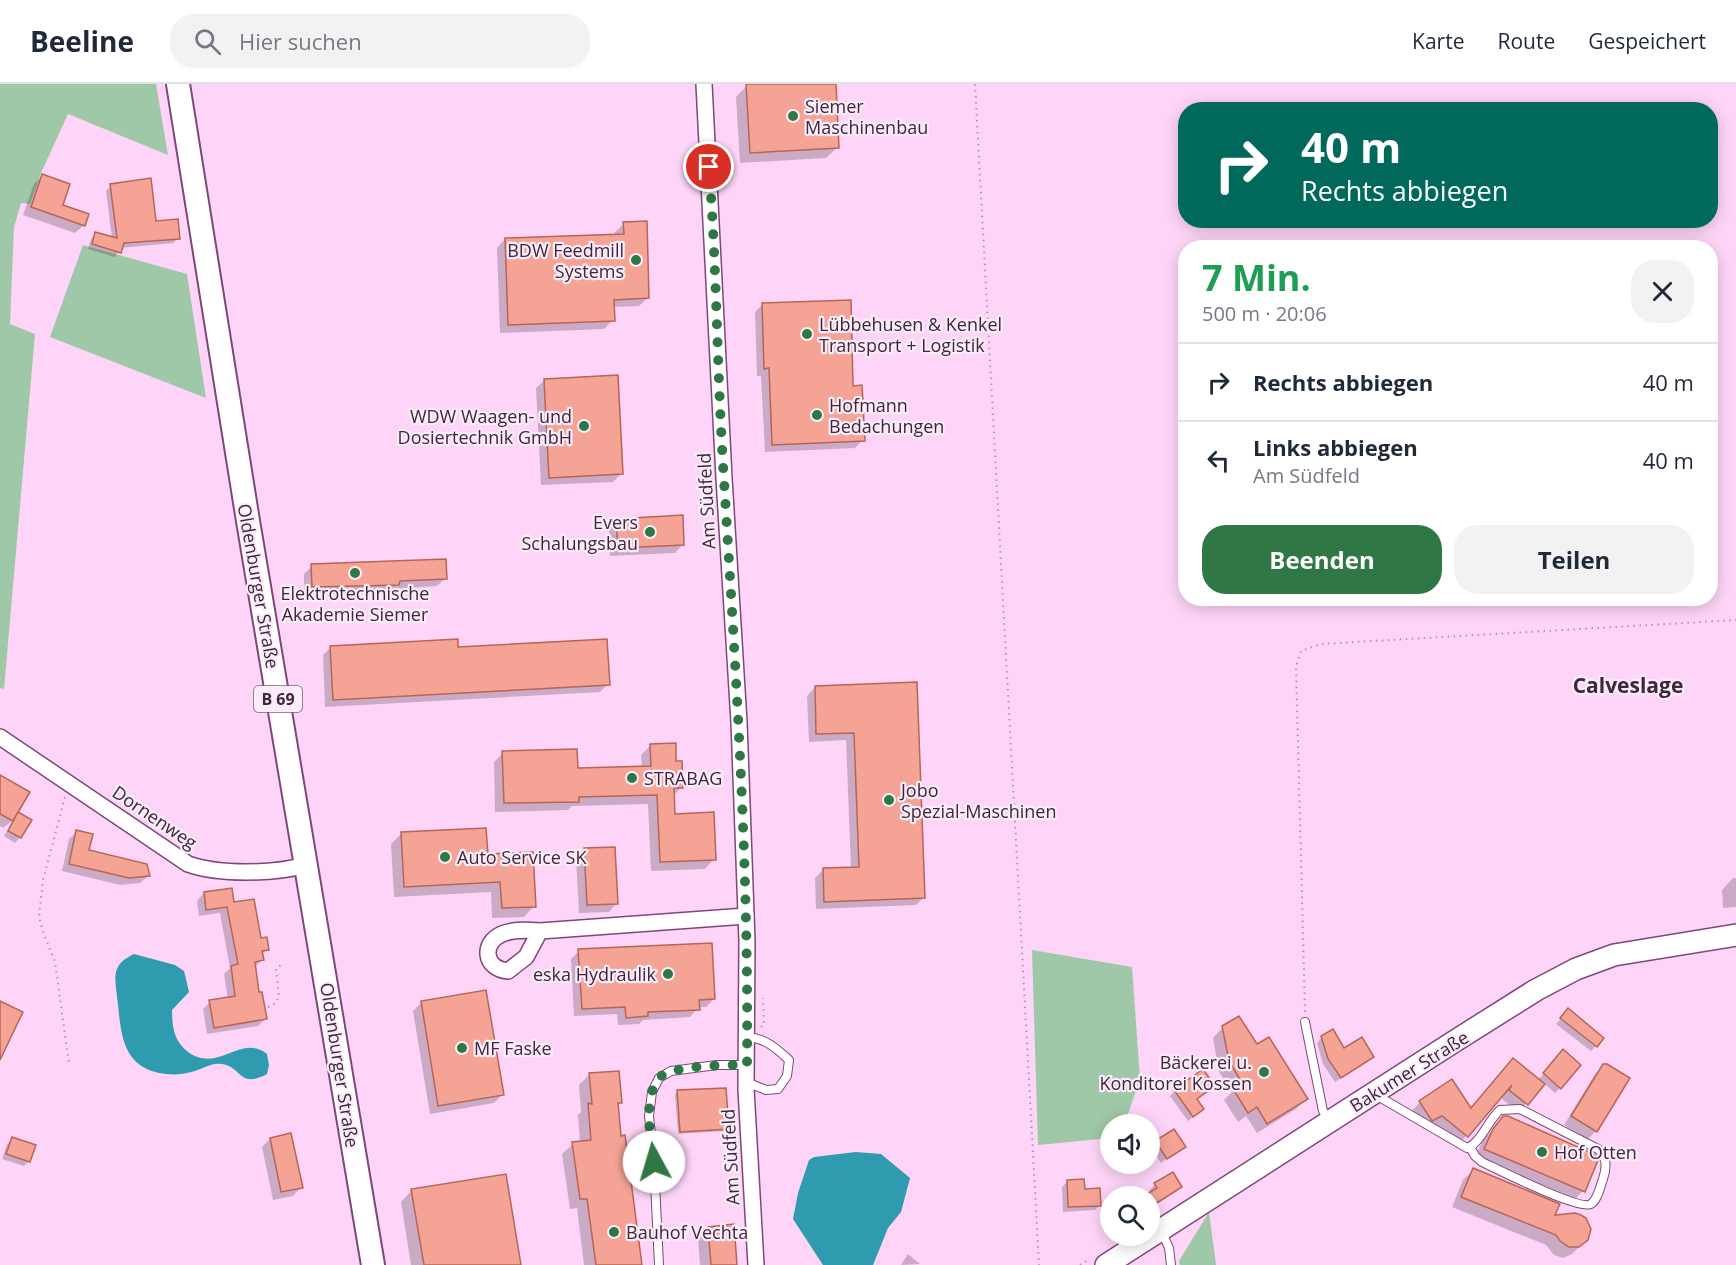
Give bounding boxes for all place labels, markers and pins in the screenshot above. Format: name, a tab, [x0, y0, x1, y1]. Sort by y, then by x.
place label: Siemer Maschinenbau	[805, 94, 928, 139]
marker: Siemer Maschinenbau	[786, 109, 800, 123]
pin	[683, 141, 734, 192]
place label: BDW Feedmill Systems	[507, 238, 624, 283]
marker: BDW Feedmill Systems	[629, 253, 643, 267]
place label: Lübbehusen & Kenkel Transport + Logistik	[819, 312, 1002, 357]
marker: Lübbehusen & Kenkel Transport + Logistik	[800, 327, 814, 341]
place label: Hofmann Bedachungen	[829, 393, 944, 438]
place label: WDW Waagen- und Dosiertechnik GmbH	[398, 404, 572, 449]
marker: Hofmann Bedachungen	[810, 408, 824, 422]
marker: WDW Waagen- und Dosiertechnik GmbH	[577, 419, 591, 433]
place label: Evers Schalungsbau	[521, 510, 638, 555]
marker: Evers Schalungsbau	[643, 525, 657, 539]
marker: Elektrotechnische Akademie Siemer	[348, 566, 362, 580]
place label: Elektrotechnische Akademie Siemer	[281, 581, 429, 626]
place label: STRABAG	[644, 766, 722, 790]
marker: STRABAG	[625, 771, 639, 785]
place label: Jobo Spezial-Maschinen	[899, 778, 1056, 823]
marker: Jobo Spezial-Maschinen	[882, 793, 896, 807]
place label: Auto Service SK	[457, 845, 587, 869]
marker: Auto Service SK	[438, 850, 452, 864]
place label: eska Hydraulik	[533, 962, 657, 986]
marker: eska Hydraulik	[661, 967, 675, 981]
place label: MF Faske	[474, 1036, 552, 1060]
marker: MF Faske	[455, 1041, 469, 1055]
place label: Bäckerei u. Konditorei Kossen	[1099, 1050, 1252, 1095]
marker: Bäckerei u. Konditorei Kossen	[1257, 1065, 1271, 1079]
place label: Hof Otten	[1554, 1140, 1637, 1164]
marker: Hof Otten	[1535, 1145, 1549, 1159]
place label: Bauhof Vechta	[626, 1220, 748, 1244]
marker: Bauhof Vechta	[607, 1225, 621, 1239]

